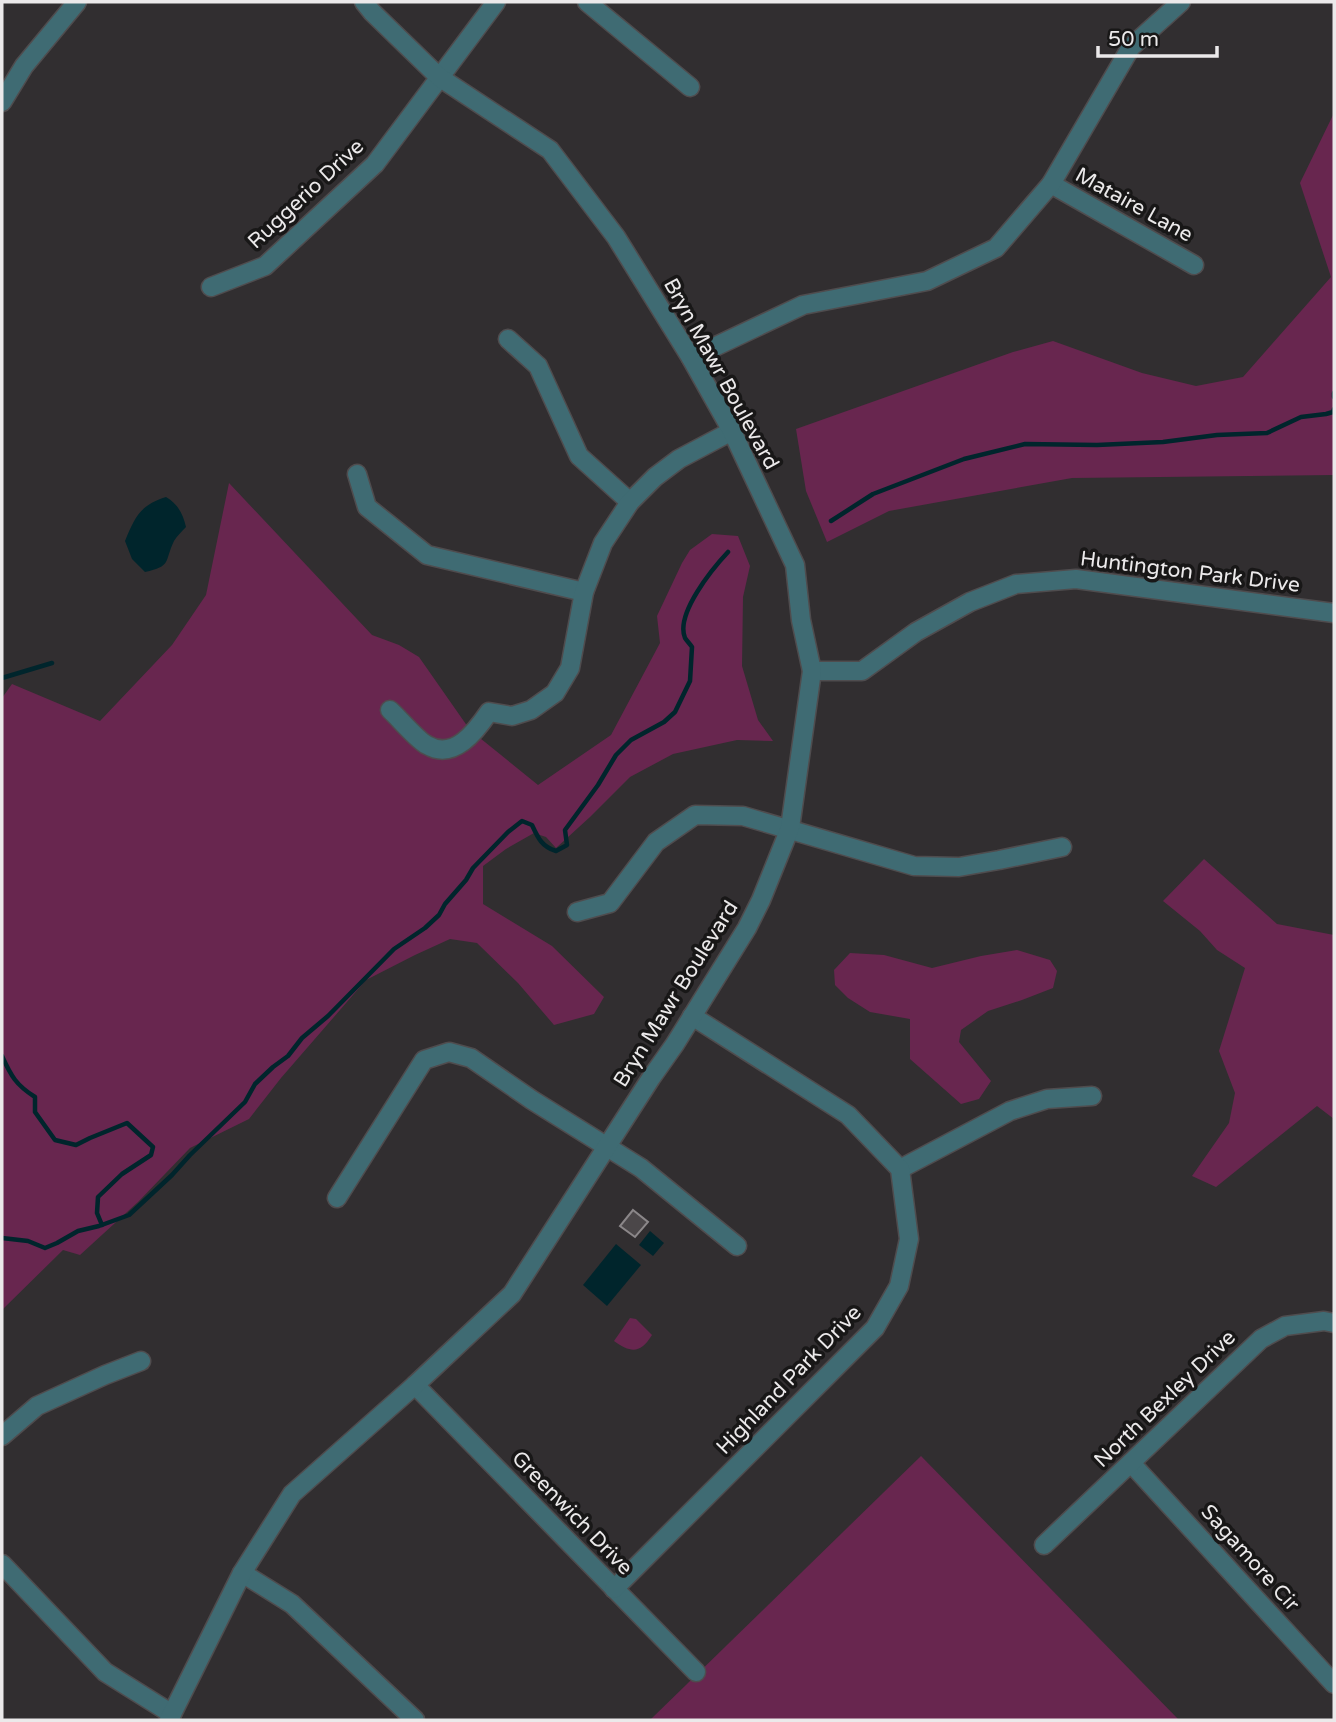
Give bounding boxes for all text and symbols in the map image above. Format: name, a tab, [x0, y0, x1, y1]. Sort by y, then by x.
scale bar	[1098, 14, 1217, 58]
text: 50 m	[1108, 27, 1159, 52]
street label: Ruggerio Drive	[243, 134, 369, 254]
street label: Mataire Lane	[1071, 162, 1197, 248]
street label: Bryn Mawr Boulevard	[658, 274, 784, 474]
street label: Huntington Park Drive	[1079, 546, 1301, 598]
street label: Bryn Mawr Boulevard	[608, 896, 744, 1092]
street label: Highland Park Drive	[711, 1300, 867, 1460]
street label: North Bexley Drive	[1089, 1325, 1241, 1473]
street label: Greenwich Drive	[506, 1446, 638, 1580]
street label: Sagamore Cir	[1196, 1500, 1304, 1616]

